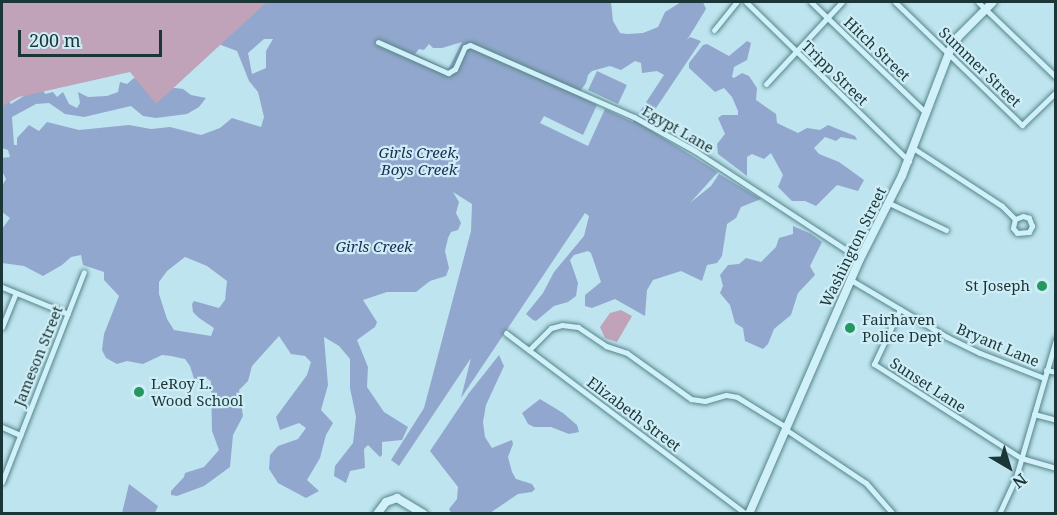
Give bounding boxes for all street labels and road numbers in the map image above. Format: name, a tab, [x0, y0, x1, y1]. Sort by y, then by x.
street label: Hitch Street	[840, 13, 914, 85]
street label: Summer Street	[935, 23, 1025, 111]
street label: Tripp Street	[798, 37, 872, 109]
street label: Egypt Lane	[639, 101, 717, 157]
street label: Washington Street	[816, 184, 890, 310]
street label: Jameson Street	[10, 303, 66, 409]
street label: Bryant Lane	[954, 319, 1042, 371]
street label: Sunset Lane	[887, 354, 969, 416]
street label: Elizabeth Street	[584, 373, 684, 455]

